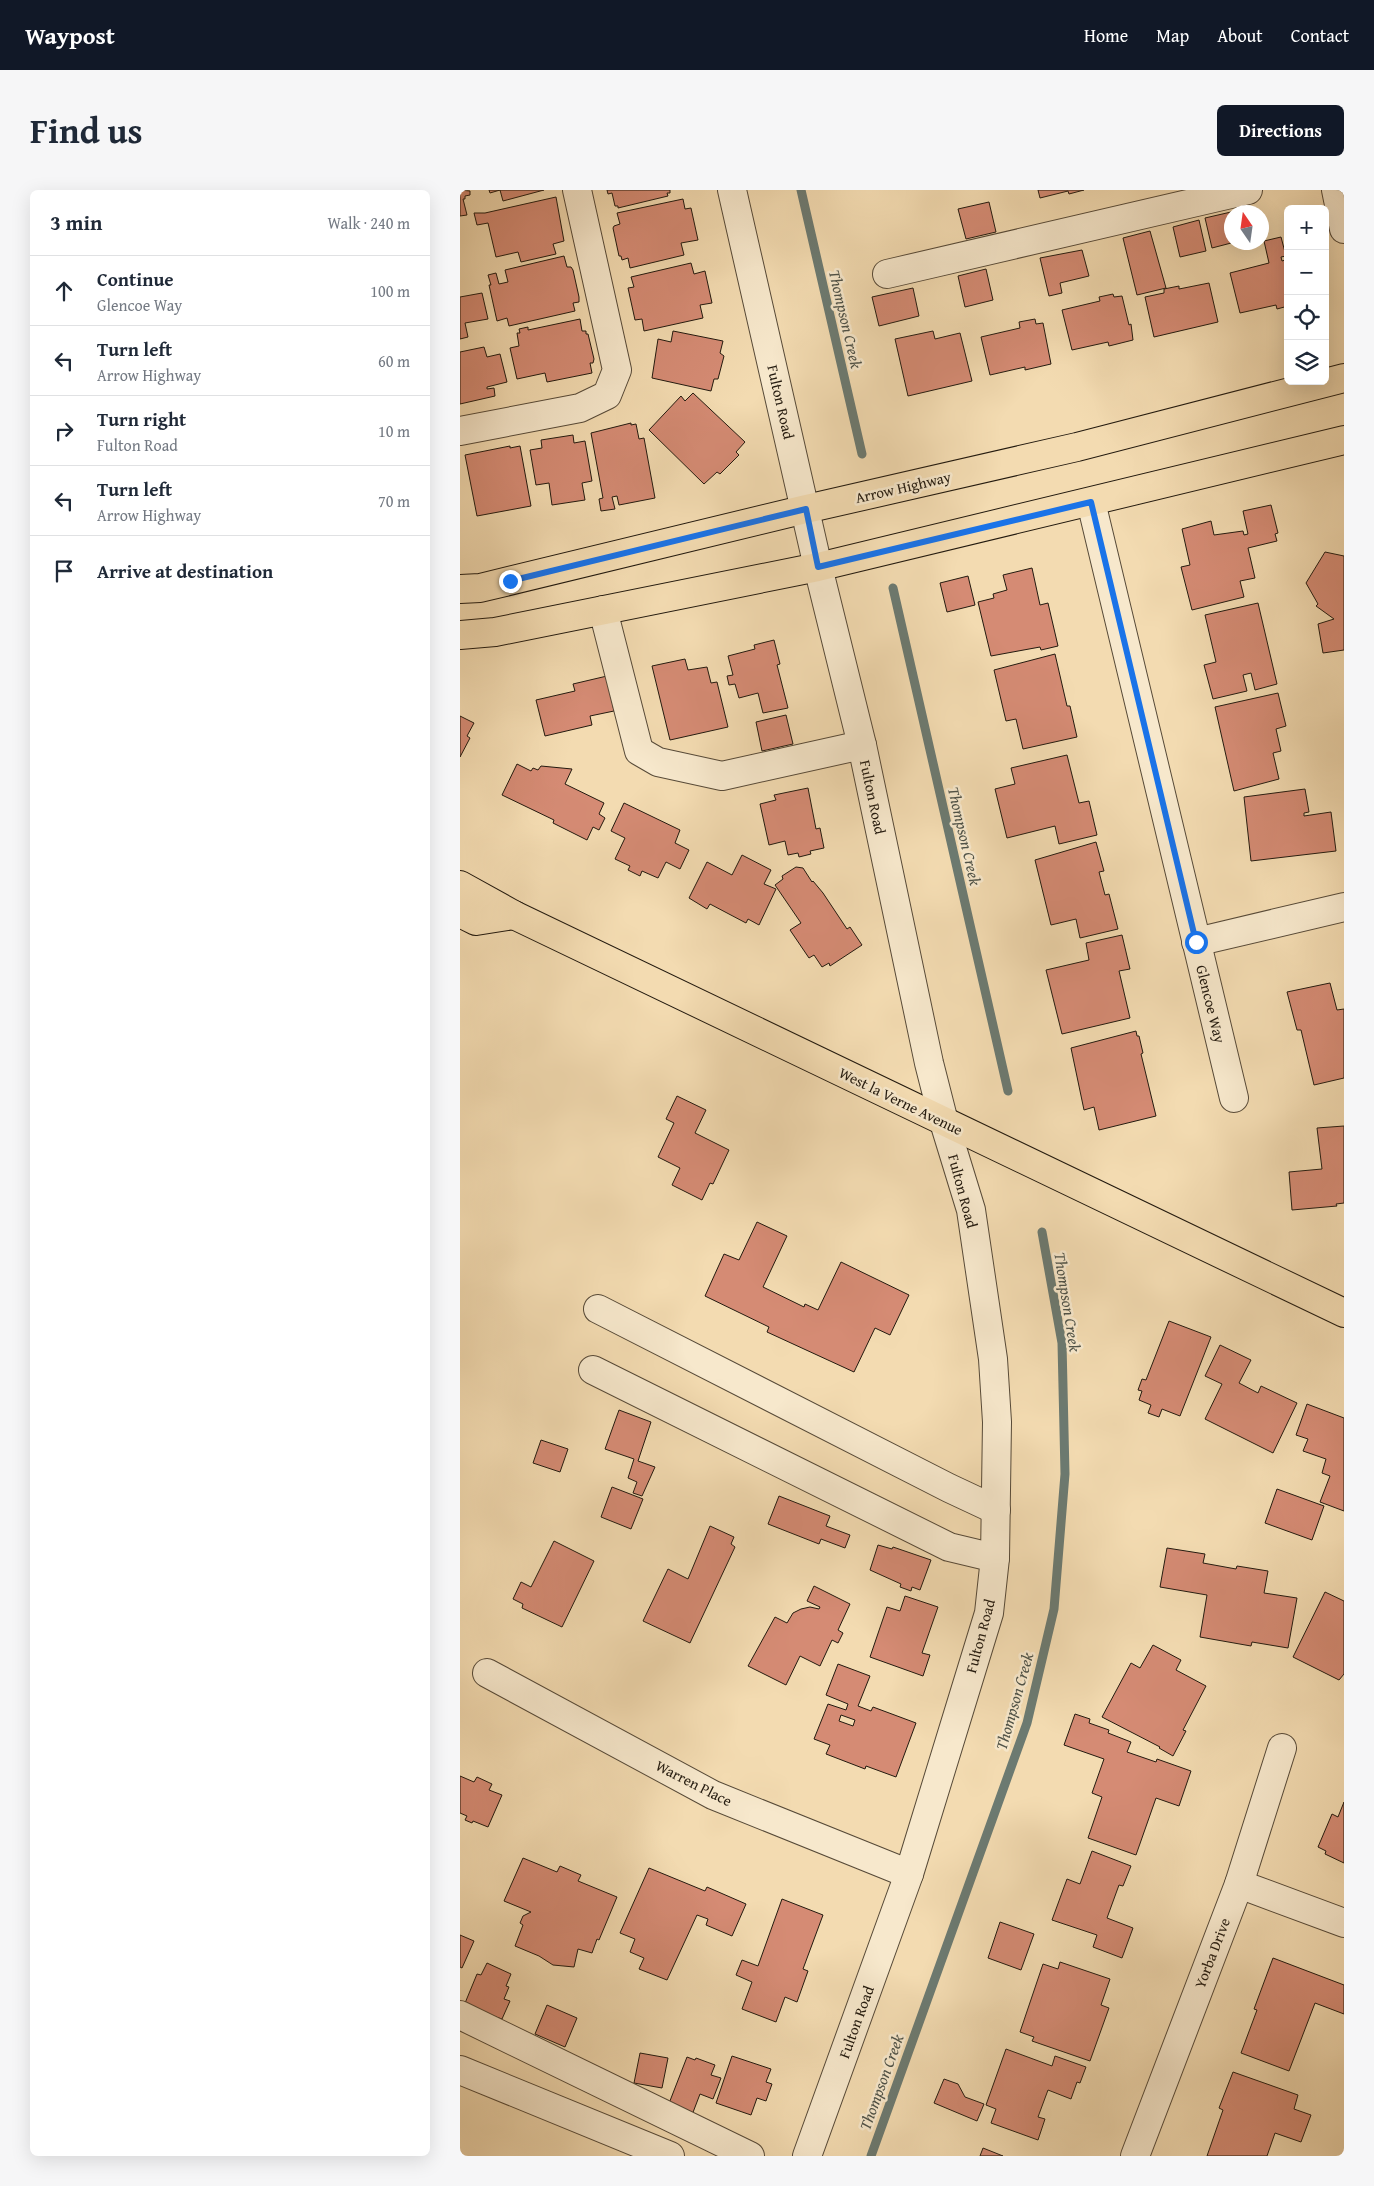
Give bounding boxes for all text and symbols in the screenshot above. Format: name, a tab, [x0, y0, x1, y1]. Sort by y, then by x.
text: Waypost	[25, 18, 115, 53]
text: Home	[1084, 22, 1128, 49]
text: Map	[1156, 22, 1189, 49]
text: About	[1217, 22, 1263, 49]
text: Contact	[1291, 22, 1349, 49]
text: Find us	[30, 105, 143, 156]
button: Directions	[1217, 105, 1344, 156]
north arrow	[1224, 205, 1269, 250]
map controls	[1284, 205, 1329, 385]
button: +	[1284, 205, 1329, 250]
text: 3 min	[50, 207, 102, 238]
text: Walk · 240 m	[327, 211, 410, 235]
button: −	[1284, 250, 1329, 295]
text: Continue	[97, 265, 174, 293]
water label: Thompson Creek	[823, 267, 869, 371]
icon: ahead	[50, 277, 78, 305]
text: 100 m	[370, 279, 410, 303]
text: Glencoe Way	[97, 293, 182, 317]
button: locate	[1284, 295, 1329, 340]
text: Turn left	[97, 335, 172, 363]
button: layers	[1284, 340, 1329, 385]
icon: left	[50, 347, 78, 375]
text: 60 m	[378, 349, 410, 373]
text: Arrow Highway	[97, 363, 201, 387]
street label: Fulton Road	[762, 363, 800, 441]
text: Turn right	[97, 405, 186, 433]
icon: right	[50, 417, 78, 445]
text: 10 m	[378, 419, 410, 443]
text: Fulton Road	[97, 433, 178, 457]
street label: Arrow Highway	[853, 466, 953, 508]
text: Turn left	[97, 475, 172, 503]
icon: left	[50, 487, 78, 515]
text: 70 m	[378, 489, 410, 513]
text: Arrow Highway	[97, 503, 201, 527]
icon: arrive	[50, 557, 78, 585]
text: Arrive at destination	[97, 557, 273, 585]
route end	[499, 570, 522, 593]
street label: Fulton Road	[855, 758, 891, 836]
water label: Thompson Creek	[942, 784, 988, 888]
route start	[1185, 931, 1208, 954]
street label: Glencoe Way	[1191, 963, 1231, 1046]
street label: West la Verne Avenue	[836, 1062, 966, 1140]
street label: Fulton Road	[943, 1152, 983, 1230]
water label: Thompson Creek	[1048, 1251, 1088, 1354]
street label: Fulton Road	[960, 1597, 1000, 1675]
water label: Thompson Creek	[989, 1649, 1040, 1753]
street label: Warren Place	[652, 1755, 736, 1811]
street label: Yorba Drive	[1189, 1915, 1235, 1991]
street label: Fulton Road	[833, 1983, 879, 2061]
water label: Thompson Creek	[853, 2030, 910, 2133]

